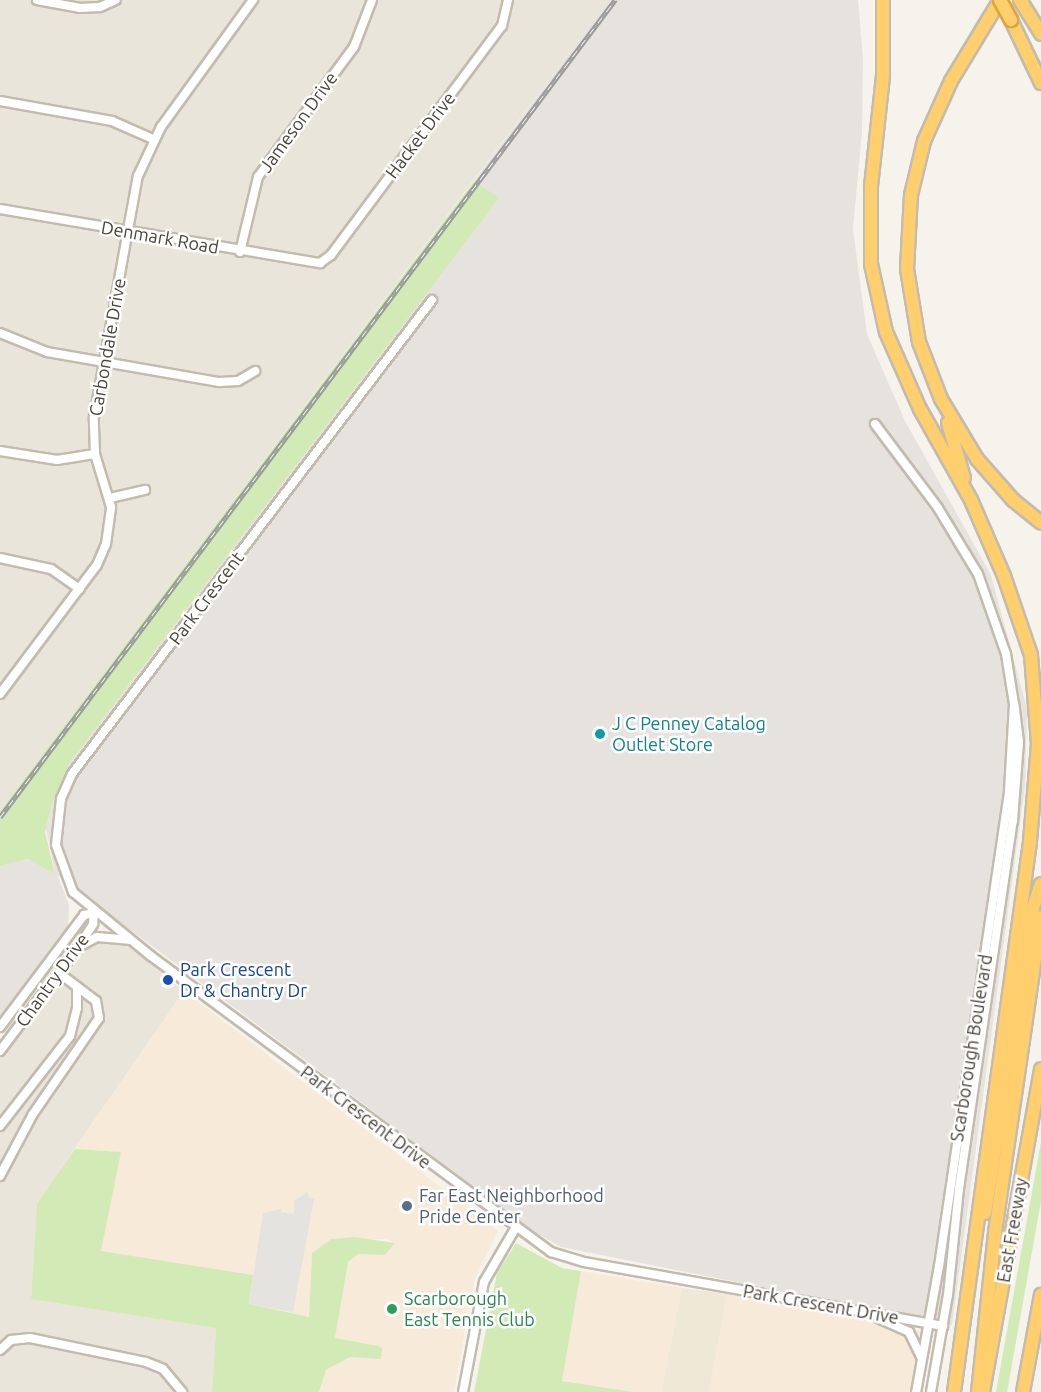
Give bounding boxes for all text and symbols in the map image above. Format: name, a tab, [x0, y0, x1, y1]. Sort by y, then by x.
street label: Jameson Drive	[254, 68, 342, 176]
street label: Hacket Drive	[380, 88, 460, 182]
street label: Denmark Road	[99, 216, 221, 258]
street label: Carbondale Drive	[84, 276, 130, 418]
street label: Park Crescent	[164, 547, 248, 649]
place label: J C Penney Catalog Outlet Store	[612, 713, 766, 756]
marker: J C Penney Catalog Outlet Store	[593, 727, 607, 741]
street label: Chantry Drive	[11, 929, 93, 1031]
street label: Scarborough Boulevard	[946, 953, 996, 1143]
place label: Park Crescent Dr & Chantry Dr	[180, 959, 307, 1002]
marker: Park Crescent Dr & Chantry Dr	[161, 973, 175, 987]
street label: Park Crescent Drive	[297, 1061, 435, 1173]
street label: East Freeway	[992, 1176, 1032, 1284]
place label: Far East Neighborhood Pride Center	[419, 1185, 604, 1228]
marker: Far East Neighborhood Pride Center	[400, 1199, 414, 1213]
street label: Park Crescent Drive	[741, 1280, 901, 1328]
place label: Scarborough East Tennis Club	[404, 1288, 535, 1330]
marker: Scarborough East Tennis Club	[385, 1302, 399, 1316]

